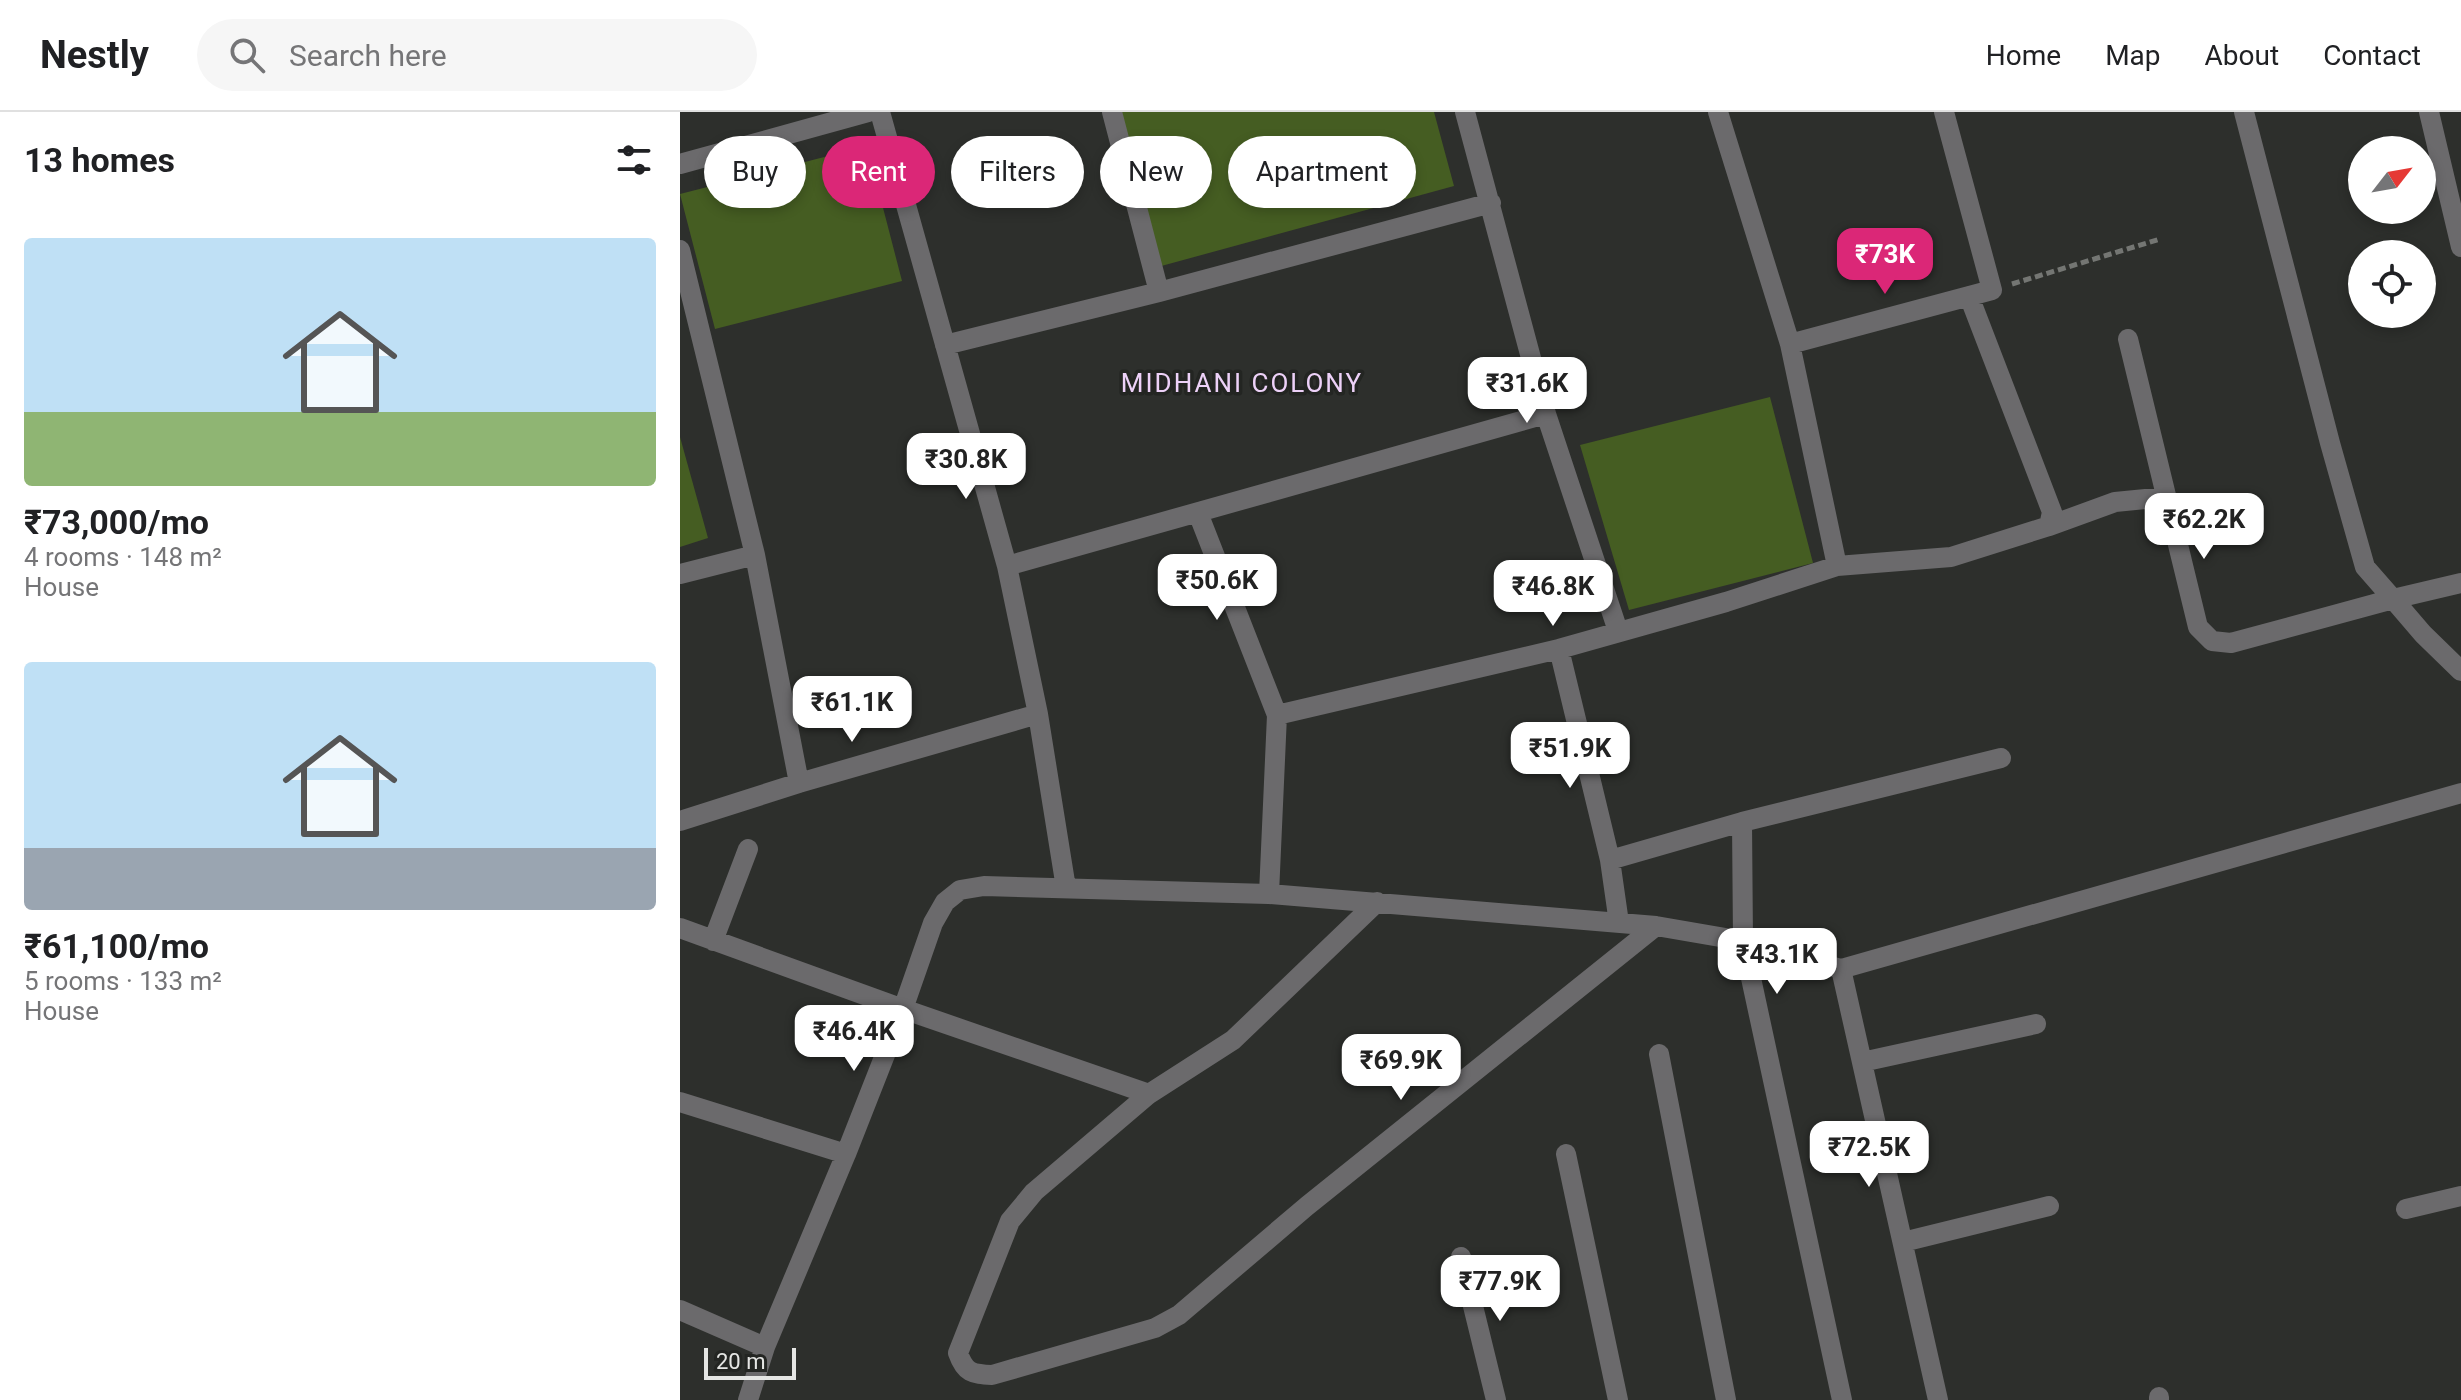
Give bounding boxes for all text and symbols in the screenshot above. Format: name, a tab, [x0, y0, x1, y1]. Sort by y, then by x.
search box	[197, 19, 757, 91]
text: Nestly	[40, 33, 149, 77]
icon: search	[225, 33, 269, 77]
text: Search here	[289, 38, 447, 73]
text: Home	[1986, 39, 2061, 72]
text: Map	[2105, 39, 2161, 72]
text: About	[2205, 39, 2279, 72]
text: Contact	[2323, 39, 2421, 72]
chip: Buy	[704, 136, 806, 208]
chip: Rent	[822, 136, 935, 208]
chip: Filters	[951, 136, 1084, 208]
chip: New	[1100, 136, 1212, 208]
chip: Apartment	[1228, 136, 1416, 208]
north arrow	[2348, 136, 2436, 224]
map controls	[2348, 136, 2436, 328]
icon: filters	[612, 138, 656, 182]
text: 13 homes	[24, 140, 175, 180]
pin: ₹73K	[1838, 228, 1932, 296]
text: ₹73K	[1855, 239, 1915, 269]
button: locate	[2348, 240, 2436, 328]
icon: home	[268, 290, 412, 434]
pin: ₹31.6K	[1462, 357, 1592, 425]
district label: MIDHANI COLONY	[1121, 368, 1363, 398]
text: ₹31.6K	[1486, 368, 1568, 398]
pin: ₹30.8K	[901, 433, 1031, 501]
text: ₹30.8K	[925, 444, 1007, 474]
pin: ₹62.2K	[2139, 493, 2269, 561]
text: ₹73,000/mo	[24, 502, 209, 542]
text: ₹62.2K	[2163, 504, 2245, 534]
text: 4 rooms · 148 m²	[24, 542, 222, 572]
pin: ₹50.6K	[1152, 554, 1282, 622]
pin: ₹46.8K	[1488, 560, 1618, 628]
text: ₹50.6K	[1176, 565, 1258, 595]
text: ₹46.8K	[1512, 571, 1594, 601]
text: House	[24, 572, 99, 602]
pin: ₹61.1K	[787, 676, 917, 744]
text: ₹61.1K	[811, 687, 893, 717]
icon: home	[268, 714, 412, 858]
pin: ₹51.9K	[1505, 722, 1635, 790]
text: ₹51.9K	[1529, 733, 1611, 763]
text: ₹61,100/mo	[24, 926, 209, 966]
pin: ₹43.1K	[1712, 928, 1842, 996]
text: ₹43.1K	[1736, 939, 1818, 969]
text: 5 rooms · 133 m²	[24, 966, 222, 996]
text: House	[24, 996, 99, 1026]
pin: ₹46.4K	[789, 1005, 919, 1073]
text: ₹46.4K	[813, 1016, 895, 1046]
pin: ₹69.9K	[1336, 1034, 1466, 1102]
text: ₹69.9K	[1360, 1045, 1442, 1075]
pin: ₹72.5K	[1804, 1121, 1934, 1189]
text: ₹72.5K	[1828, 1132, 1910, 1162]
pin: ₹77.9K	[1435, 1255, 1565, 1323]
text: ₹77.9K	[1459, 1266, 1541, 1296]
scale bar	[704, 1344, 796, 1380]
text: 20 m	[716, 1349, 765, 1374]

